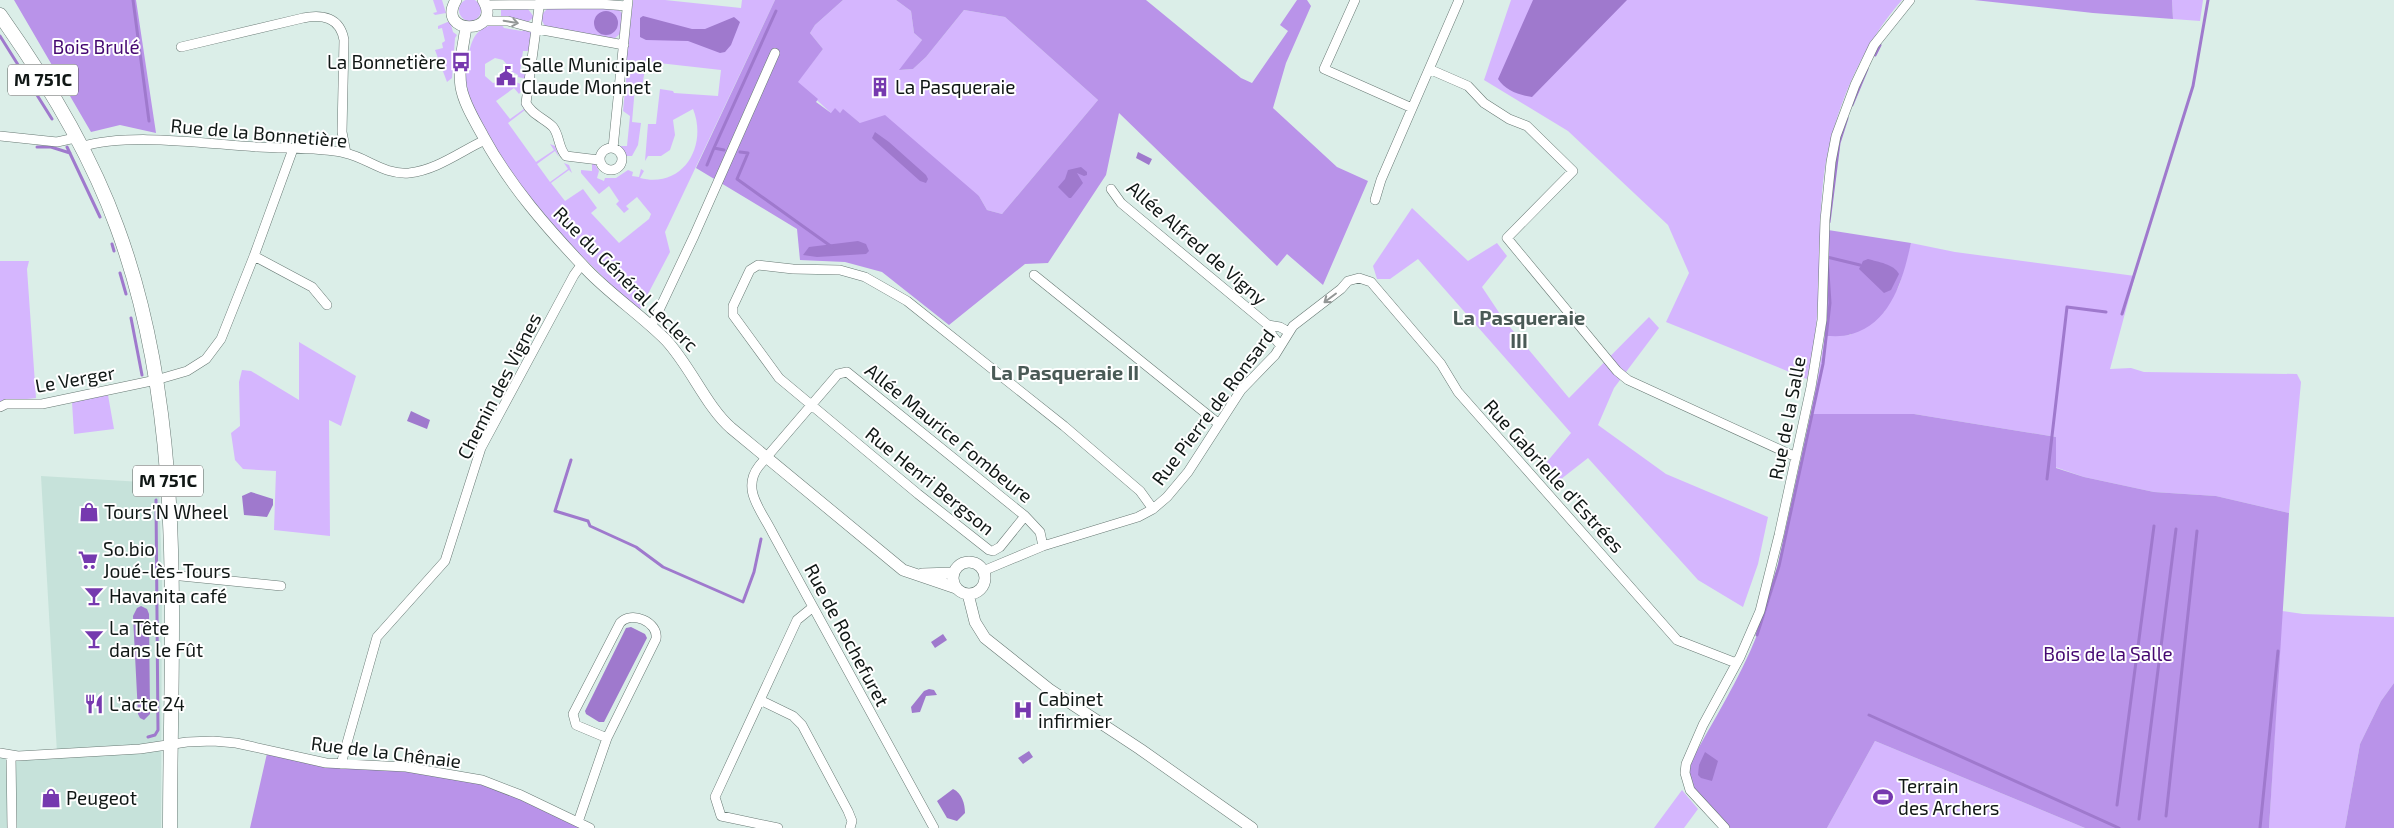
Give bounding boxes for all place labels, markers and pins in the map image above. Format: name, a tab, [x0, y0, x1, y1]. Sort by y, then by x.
place label: La Bonnetière	[327, 50, 446, 73]
bus stop icon: La Bonnetière	[450, 51, 472, 73]
place label: Salle Municipale Claude Monnet	[521, 53, 662, 98]
public building icon: Salle Municipale Claude Monnet	[495, 65, 517, 87]
place label: La Pasqueraie	[895, 75, 1015, 98]
building icon: La Pasqueraie	[869, 76, 891, 98]
place label: Tours'N Wheel	[104, 500, 229, 523]
shop icon: Tours'N Wheel	[78, 501, 100, 523]
place label: So.bio Joué-lès-Tours	[103, 537, 231, 582]
supermarket icon: So.bio Joué-lès-Tours	[77, 549, 99, 571]
place label: Havanita café	[109, 584, 227, 607]
bar icon: Havanita café	[83, 585, 105, 607]
place label: La Tête dans le Fût	[109, 616, 203, 661]
bar icon: La Tête dans le Fût	[83, 628, 105, 650]
place label: Cabinet infirmier	[1038, 687, 1112, 732]
place label: L’acte 24	[109, 692, 185, 715]
restaurant icon: L’acte 24	[83, 693, 105, 715]
hospital icon: Cabinet infirmier	[1012, 699, 1034, 721]
place label: Terrain des Archers	[1898, 774, 2000, 819]
place label: Peugeot	[66, 786, 137, 809]
sports icon: Terrain des Archers	[1872, 786, 1894, 808]
shop icon: Peugeot	[40, 787, 62, 809]

